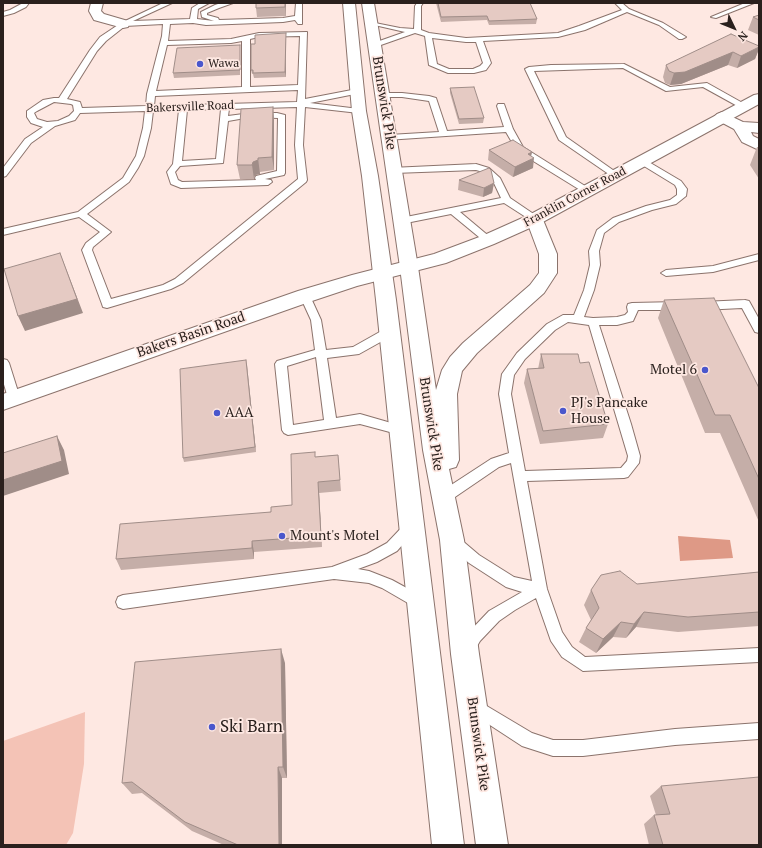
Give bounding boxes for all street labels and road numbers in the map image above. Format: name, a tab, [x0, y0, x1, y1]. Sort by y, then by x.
street label: Brunswick Pike	[368, 55, 400, 151]
street label: Bakersville Road	[146, 98, 234, 116]
street label: Franklin Corner Road	[521, 164, 629, 230]
street label: Bakers Basin Road	[135, 309, 247, 361]
street label: Brunswick Pike	[415, 376, 447, 472]
street label: Brunswick Pike	[463, 696, 493, 792]

